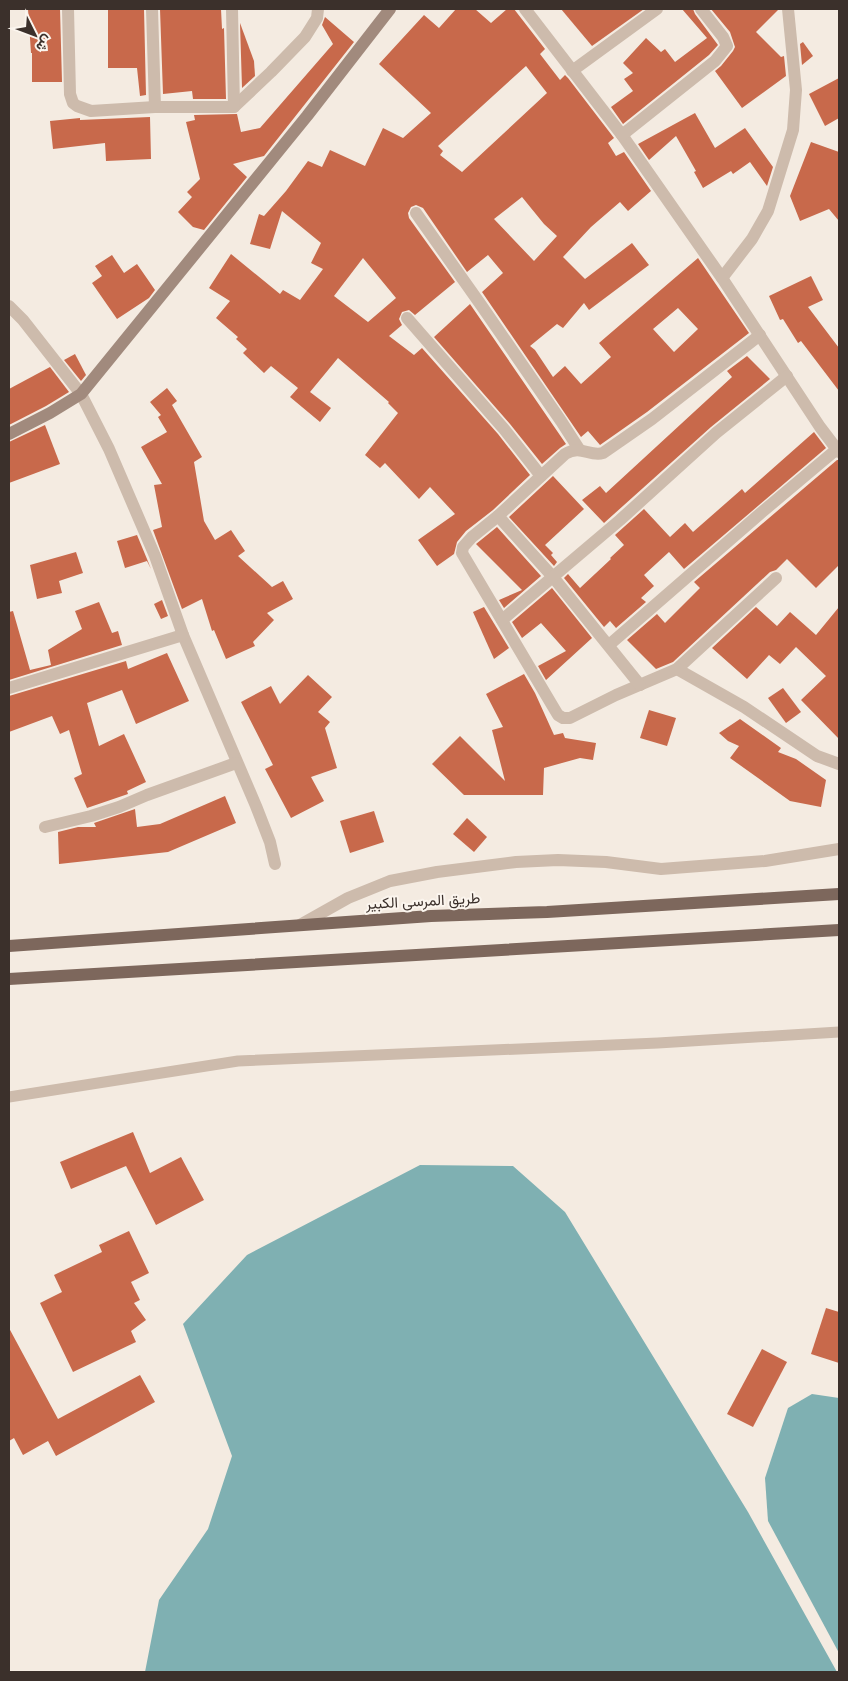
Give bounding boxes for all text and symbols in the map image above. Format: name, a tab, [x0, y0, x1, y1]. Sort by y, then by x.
north arrow	[10, 10, 60, 60]
text: ش	[31, 31, 58, 57]
street label: طريق المرسى الكبير	[364, 887, 481, 914]

